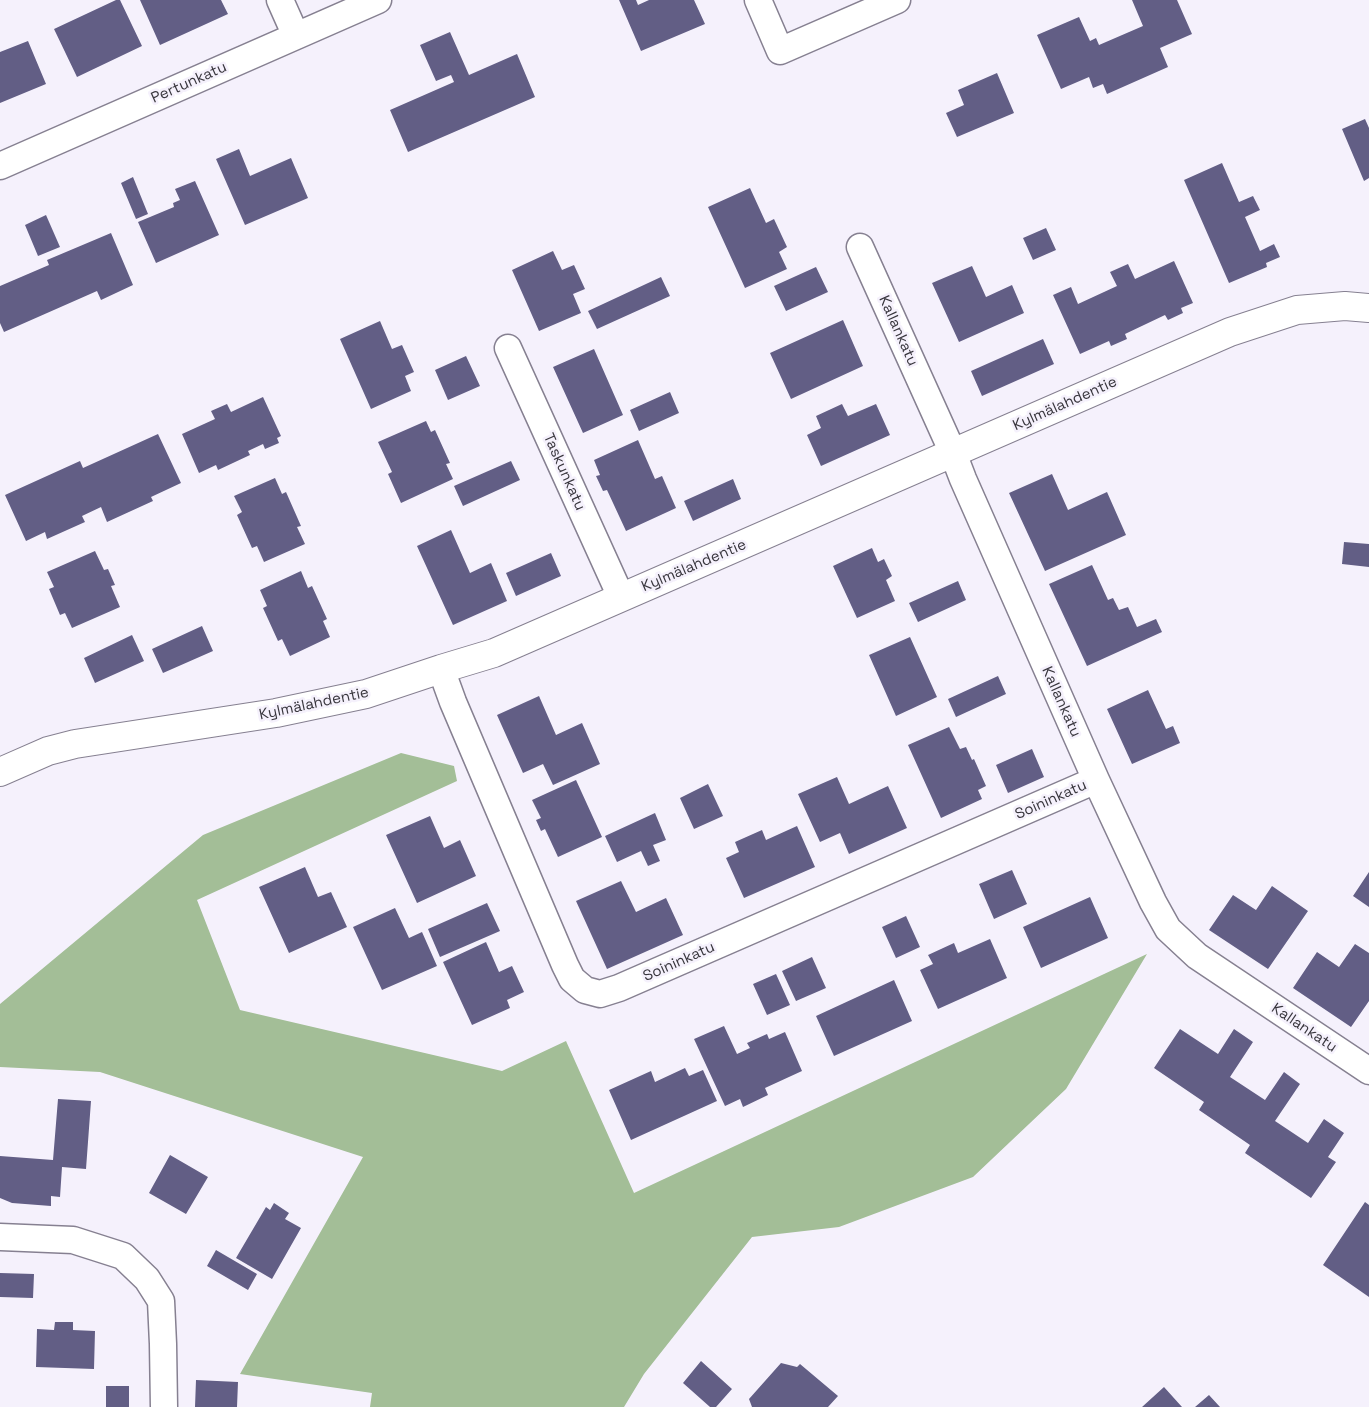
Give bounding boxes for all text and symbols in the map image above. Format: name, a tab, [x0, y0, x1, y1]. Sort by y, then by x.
street label: Pertunkatu	[148, 58, 230, 108]
street label: Kallankatu	[875, 293, 921, 369]
street label: Kylmälahdentie	[1010, 373, 1120, 435]
street label: Taskunkatu	[539, 431, 589, 513]
street label: Kylmälahdentie	[639, 536, 749, 596]
street label: Kallankatu	[1038, 664, 1084, 740]
street label: Kylmälahdentie	[257, 684, 371, 724]
street label: Soininkatu	[1012, 776, 1090, 824]
street label: Soininkatu	[640, 938, 718, 986]
street label: Kallankatu	[1268, 1000, 1340, 1056]

